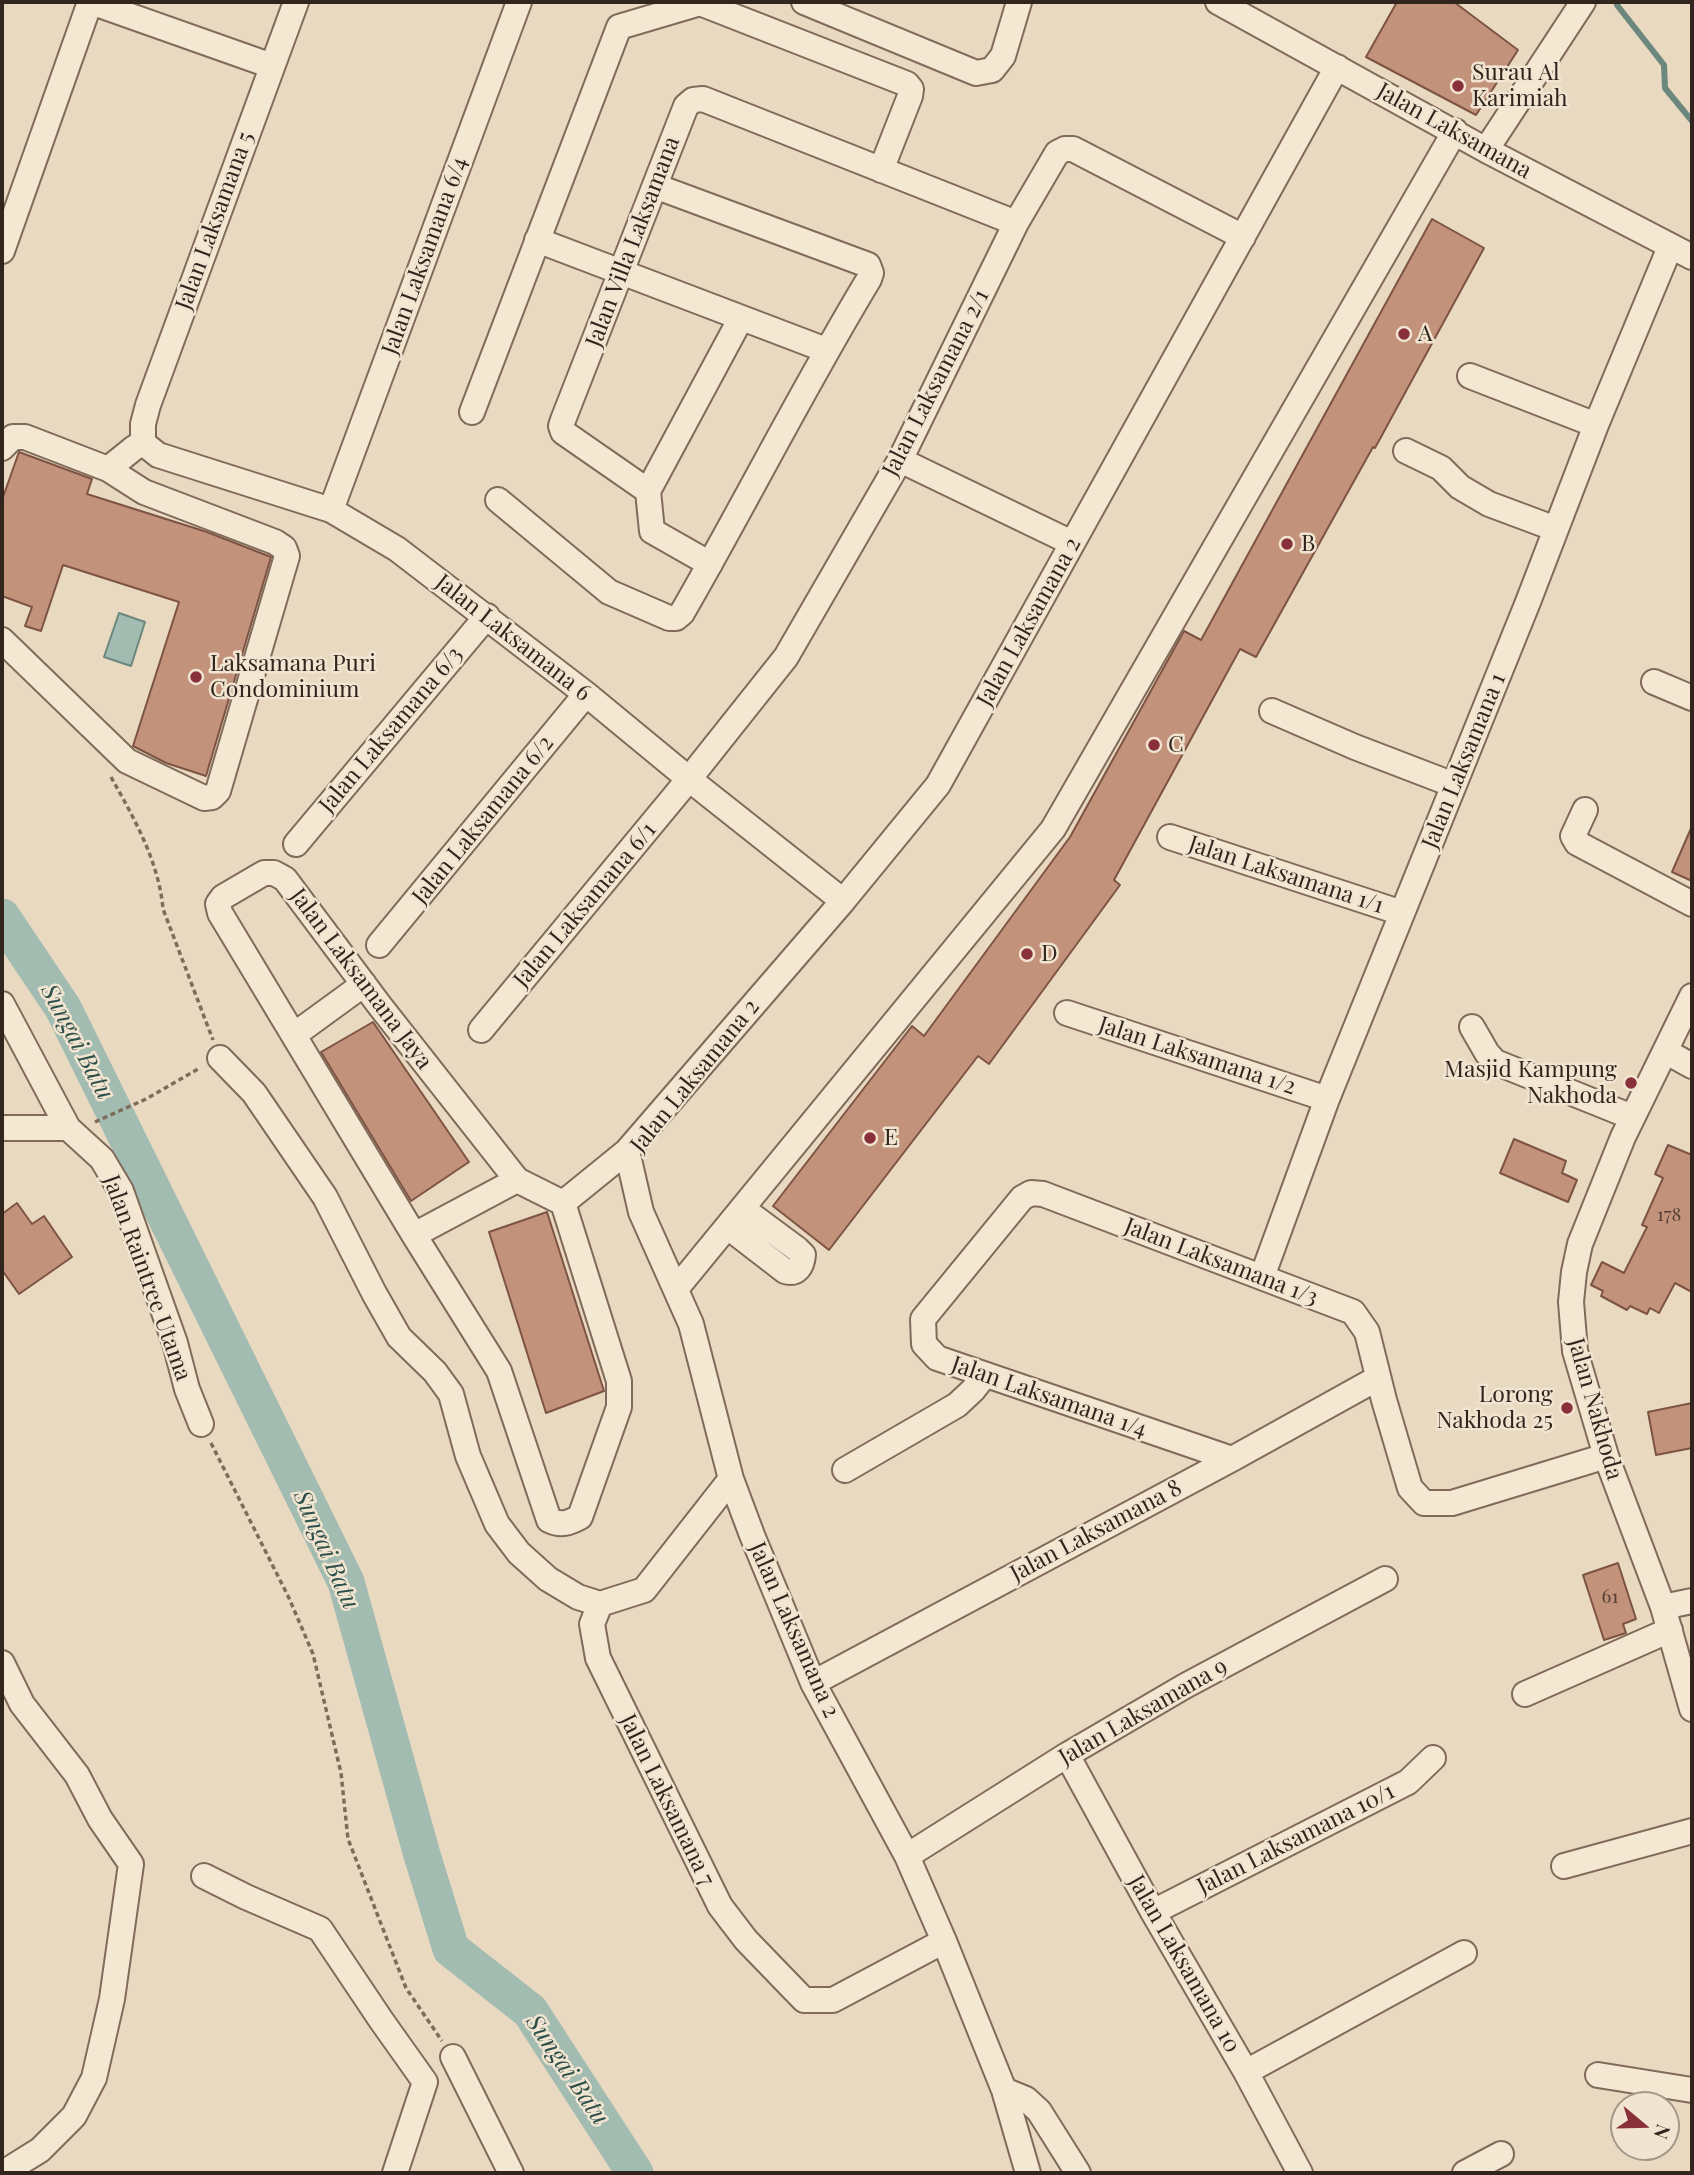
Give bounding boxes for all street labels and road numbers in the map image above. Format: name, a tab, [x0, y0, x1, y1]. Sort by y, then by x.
street label: Jalan Laksamana	[1372, 77, 1536, 185]
street label: Jalan Laksamana 5	[170, 128, 260, 314]
street label: Jalan Villa Laksamana	[580, 133, 686, 351]
street label: Jalan Laksamana 6/4	[376, 153, 474, 359]
street label: Jalan Laksamana 2/1	[877, 285, 995, 481]
street label: Jalan Laksamana 2	[971, 533, 1087, 711]
street label: Jalan Laksamana 6	[430, 569, 596, 707]
street label: Jalan Laksamana 6/3	[313, 641, 469, 819]
street label: Jalan Laksamana 1	[1416, 669, 1512, 853]
street label: Jalan Laksamana 6/2	[406, 730, 560, 910]
street label: Jalan Laksamana 6/1	[508, 817, 662, 993]
street label: Jalan Laksamana 1/1	[1185, 830, 1387, 920]
street label: Jalan Laksamana Jaya	[284, 883, 438, 1075]
street label: Jalan Laksamana 2	[625, 994, 765, 1158]
street label: Jalan Laksamana 1/2	[1095, 1011, 1299, 1101]
street label: Jalan Raintree Utama	[97, 1171, 197, 1385]
street label: Jalan Laksamana 1/3	[1120, 1212, 1322, 1312]
street label: Jalan Nakhoda	[1562, 1335, 1628, 1483]
street label: Jalan Laksamana 1/4	[948, 1351, 1150, 1443]
street label: Jalan Laksamana 8	[1006, 1474, 1186, 1588]
street label: Jalan Laksamana 2	[743, 1538, 845, 1722]
street label: Jalan Laksamana 9	[1054, 1653, 1232, 1771]
street label: Jalan Laksamana 7	[614, 1710, 720, 1890]
street label: Jalan Laksamana 10/1	[1193, 1777, 1399, 1901]
street label: Jalan Laksamana 10	[1122, 1870, 1246, 2058]

